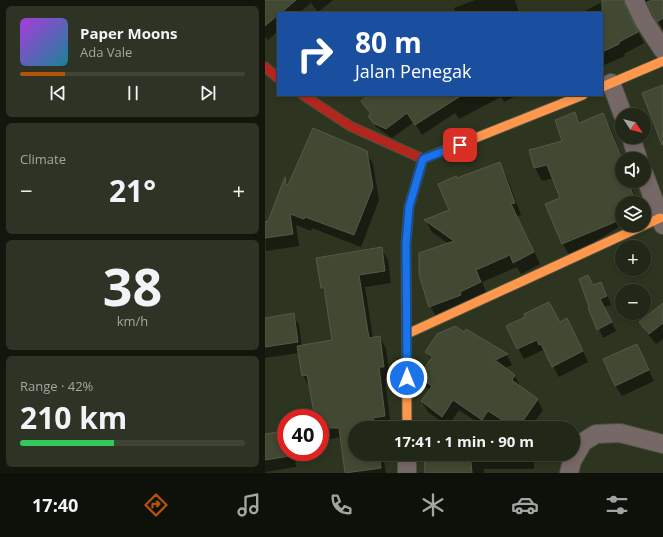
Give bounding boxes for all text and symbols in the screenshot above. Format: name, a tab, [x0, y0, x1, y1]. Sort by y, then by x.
text: Paper Moons	[80, 23, 178, 43]
text: 80 m	[355, 23, 422, 61]
icon: right	[289, 28, 341, 80]
text: Ada Vale	[80, 43, 132, 61]
text: Jalan Penegak	[355, 59, 471, 83]
icon: previous	[47, 82, 69, 104]
icon: pause	[122, 82, 144, 104]
icon: next	[197, 82, 219, 104]
north arrow	[615, 108, 651, 144]
map controls	[615, 108, 651, 320]
pin	[443, 128, 477, 162]
icon: arrive	[449, 134, 471, 156]
text: Climate	[20, 150, 66, 168]
button: sound	[615, 152, 651, 188]
text: 21°	[109, 170, 156, 211]
text: −	[20, 175, 33, 205]
text: +	[232, 175, 245, 205]
button: layers	[615, 196, 651, 232]
button: +	[615, 240, 651, 276]
text: 38	[103, 250, 162, 321]
button: −	[615, 284, 651, 320]
text: km/h	[117, 312, 148, 330]
position arrow	[386, 357, 428, 399]
text: Range · 42%	[20, 377, 93, 395]
text: 210 km	[20, 397, 127, 438]
speed limit sign: 40	[277, 409, 329, 461]
text: 17:41 · 1 min · 90 m	[394, 431, 534, 451]
icon: directions	[142, 491, 170, 519]
icon: music	[235, 491, 263, 519]
icon: phone	[327, 491, 355, 519]
icon: climate	[419, 491, 447, 519]
icon: car	[511, 491, 539, 519]
icon: filters	[603, 491, 631, 519]
text: 17:40	[32, 493, 78, 517]

